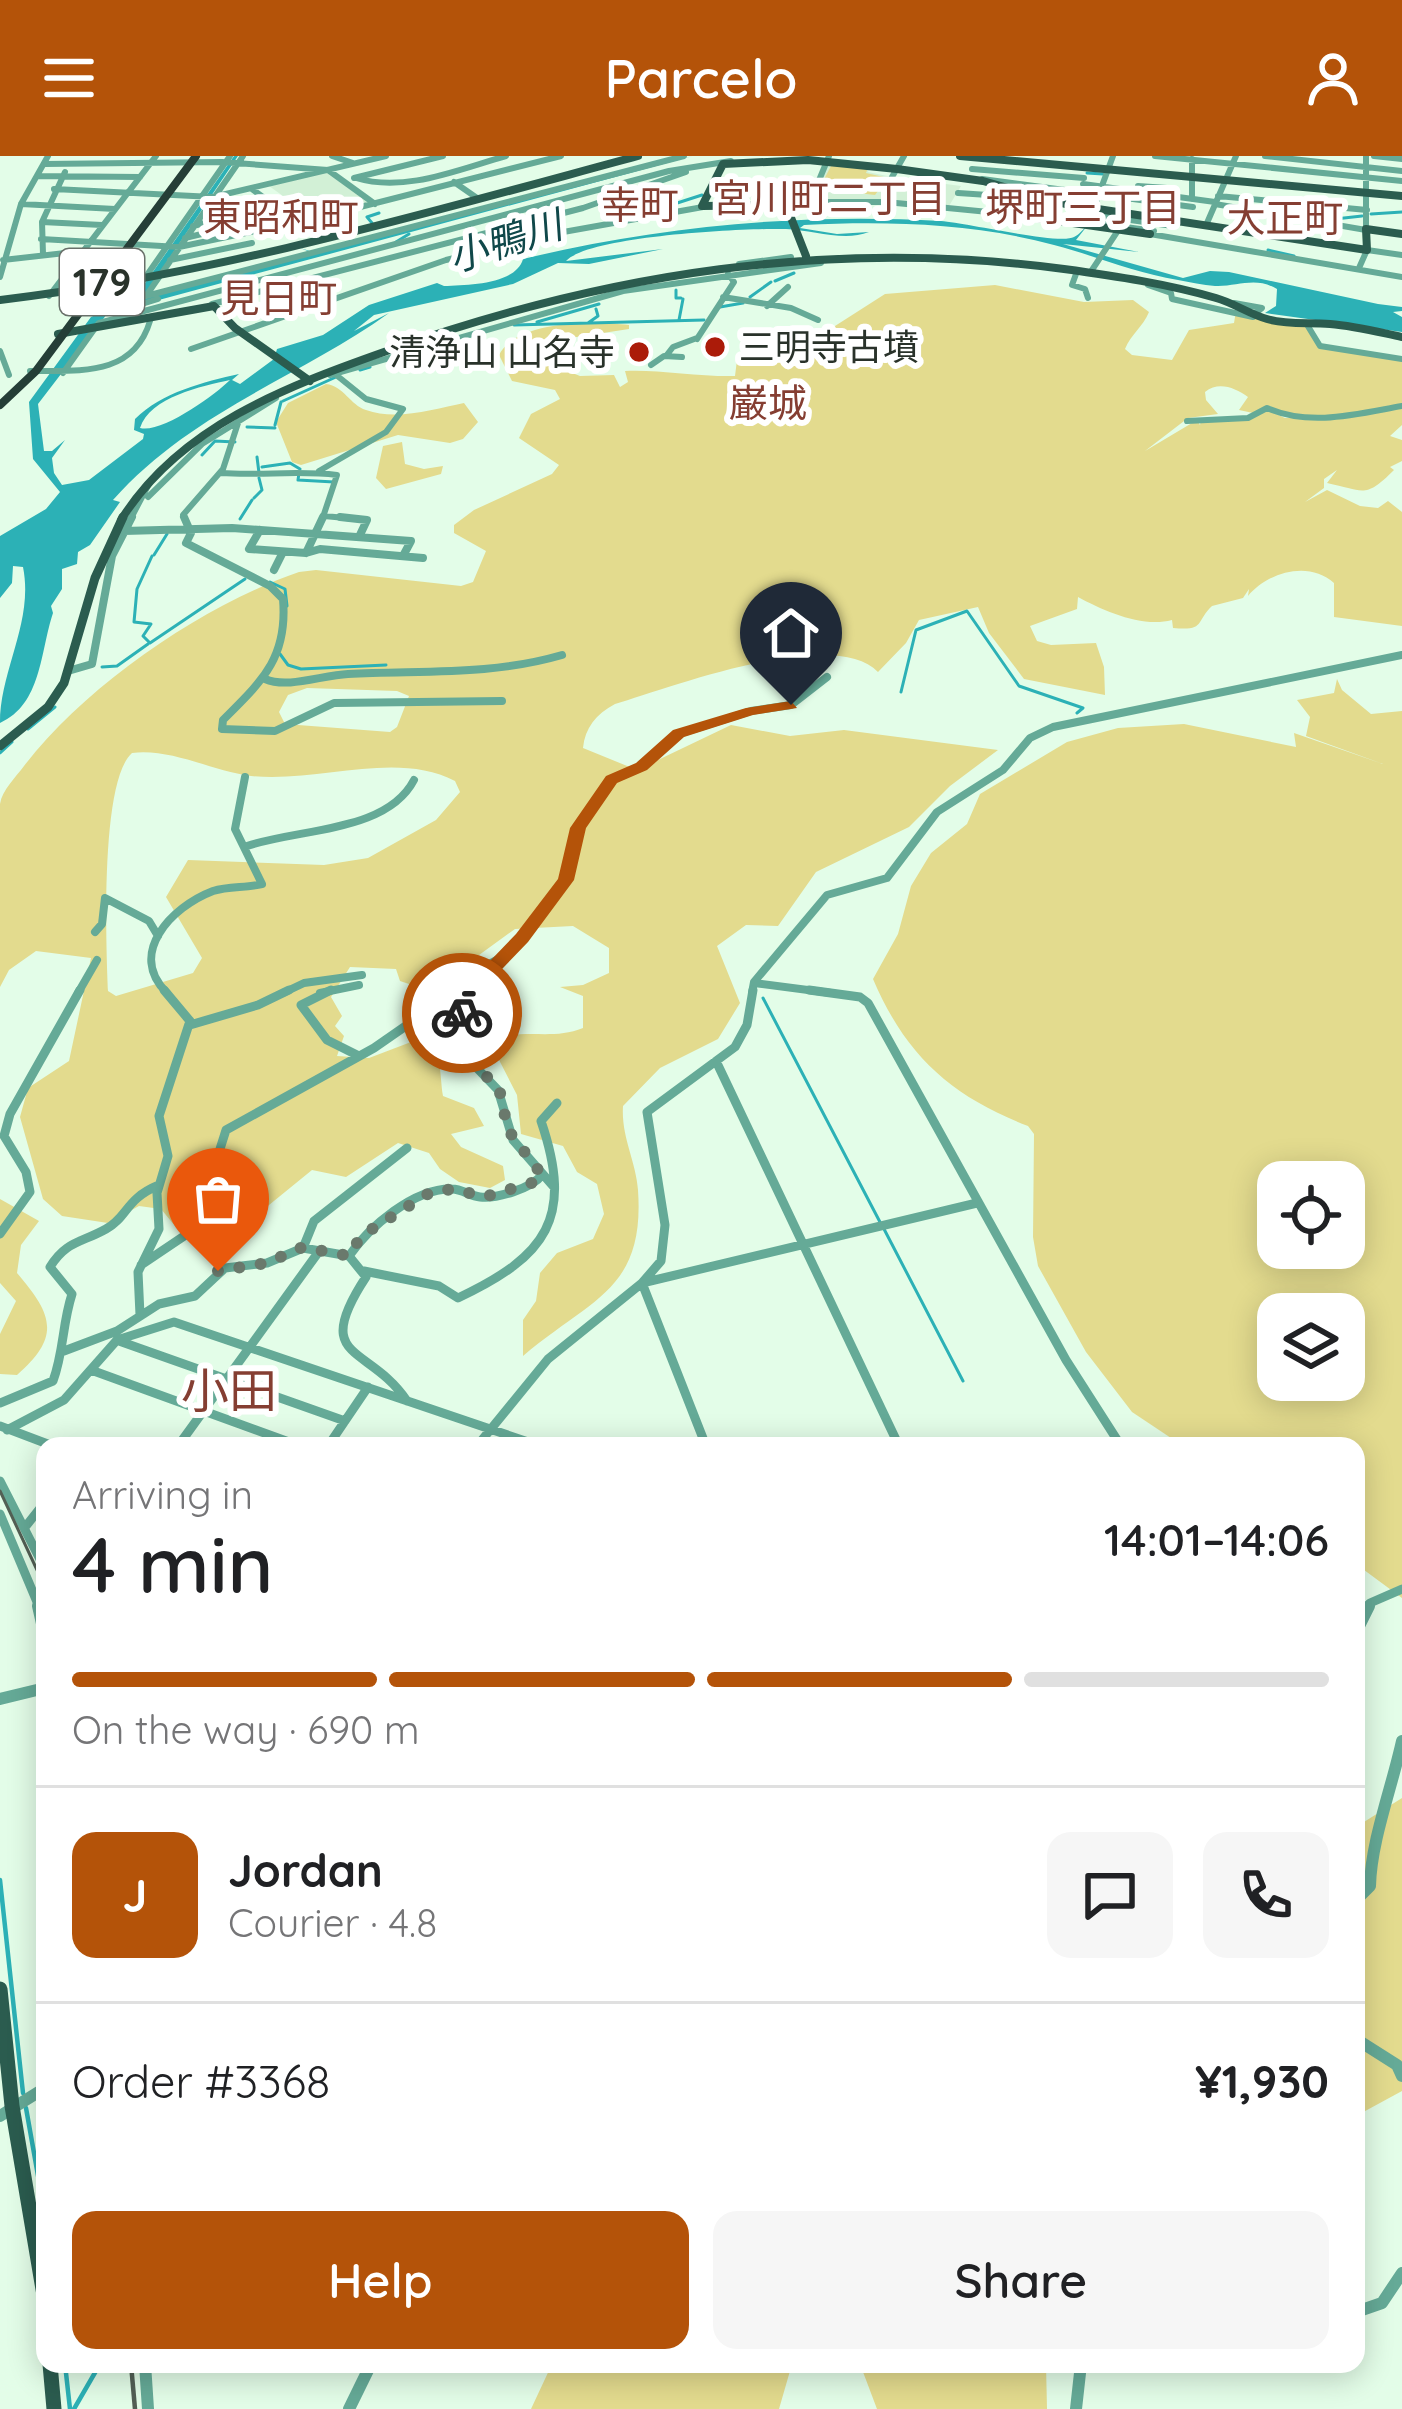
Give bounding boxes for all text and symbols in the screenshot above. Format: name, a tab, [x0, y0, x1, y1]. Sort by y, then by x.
text: Parcelo	[604, 44, 798, 112]
icon: menu	[36, 45, 102, 111]
icon: person	[1300, 45, 1366, 111]
district label: 宮川町二丁目	[712, 173, 946, 222]
district label: 幸町	[601, 180, 679, 229]
district label: 堺町三丁目	[985, 182, 1181, 231]
district label: 東昭和町	[203, 192, 359, 241]
district label: 大正町	[1226, 193, 1344, 242]
water label: 小鴨川	[442, 198, 572, 282]
road number: 179	[60, 249, 144, 315]
district label: 見日町	[220, 273, 338, 322]
place label: 三明寺古墳	[739, 324, 919, 369]
place label: 清浄山 山名寺	[389, 329, 615, 374]
marker: 三明寺古墳	[702, 334, 728, 360]
marker: 清浄山 山名寺	[626, 339, 652, 365]
district label: 巌城	[729, 378, 807, 427]
pin	[740, 582, 842, 705]
icon: home	[758, 600, 824, 666]
courier	[402, 953, 522, 1073]
icon: bike	[429, 980, 495, 1046]
pin	[167, 1148, 269, 1271]
map controls	[1257, 1161, 1365, 1401]
button: locate	[1257, 1161, 1365, 1269]
icon: bag	[185, 1166, 251, 1232]
button: layers	[1257, 1293, 1365, 1401]
district label: 小田	[181, 1360, 277, 1420]
text: Arriving in	[72, 1470, 253, 1519]
text: 14:01–14:06	[1104, 1511, 1329, 1567]
text: 4 min	[72, 1515, 274, 1613]
text: On the way · 690 m	[72, 1705, 419, 1754]
button: chat	[1047, 1832, 1173, 1958]
button: phone	[1203, 1832, 1329, 1958]
text: Jordan	[228, 1842, 383, 1898]
text: J	[123, 1867, 147, 1923]
text: Courier · 4.8	[228, 1898, 437, 1947]
text: Order #3368	[72, 2053, 330, 2109]
text: ¥1,930	[1195, 2053, 1329, 2109]
button: Help	[72, 2211, 689, 2349]
button: Share	[713, 2211, 1329, 2349]

